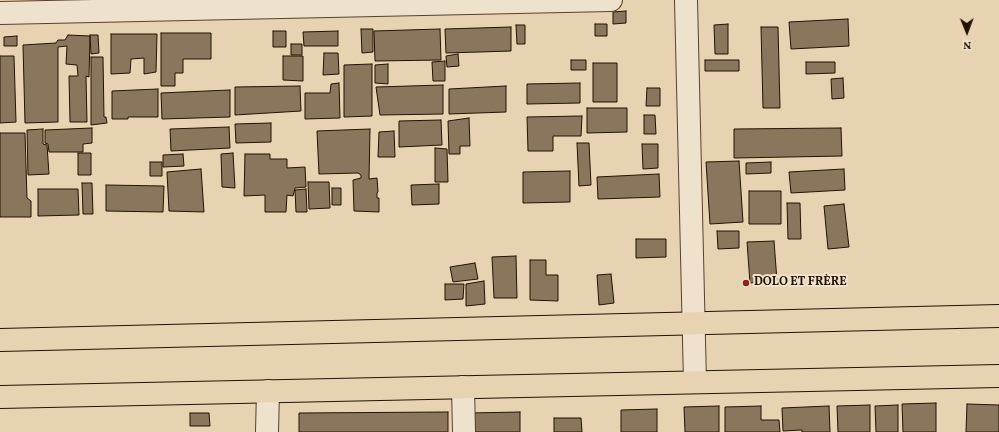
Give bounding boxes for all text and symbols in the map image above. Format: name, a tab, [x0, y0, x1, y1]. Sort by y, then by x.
north arrow	[947, 12, 987, 52]
text: N	[963, 37, 971, 52]
place label: DOLO ET FRÈRE	[754, 276, 847, 290]
marker: DOLO ET FRÈRE	[741, 278, 751, 288]

